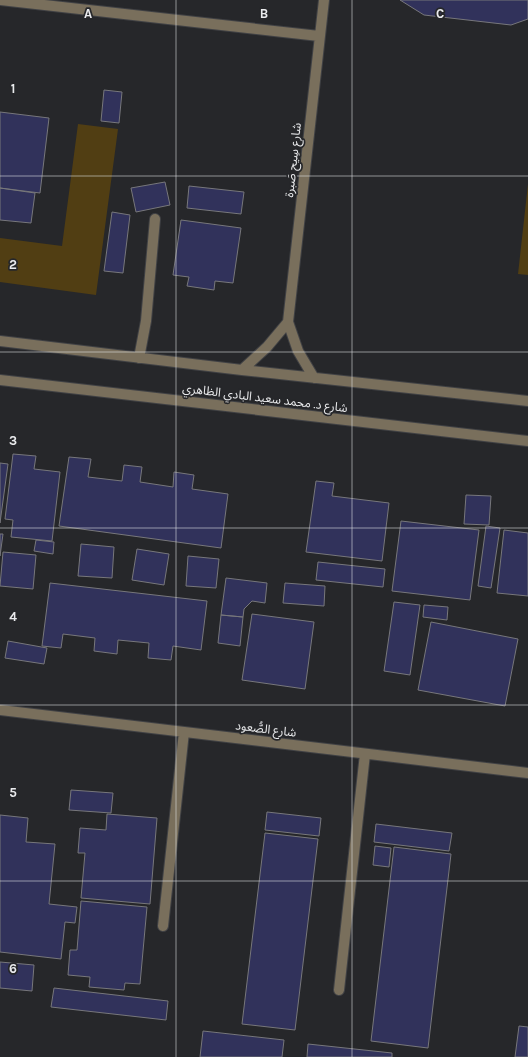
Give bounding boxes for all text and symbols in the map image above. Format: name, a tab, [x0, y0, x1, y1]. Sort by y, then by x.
text: A	[84, 6, 92, 21]
text: B	[260, 6, 268, 21]
text: C	[436, 6, 444, 21]
text: 1	[11, 81, 15, 96]
street label: شارع سِيح صَبرة	[282, 122, 306, 198]
text: 2	[9, 257, 17, 272]
street label: شارع د. محمد سعيد البادي الظاهري	[181, 381, 348, 418]
text: 3	[9, 433, 17, 448]
text: 4	[9, 609, 17, 624]
street label: شارع الصُّعود	[235, 718, 297, 742]
text: 5	[9, 785, 17, 800]
text: 6	[9, 961, 17, 976]

